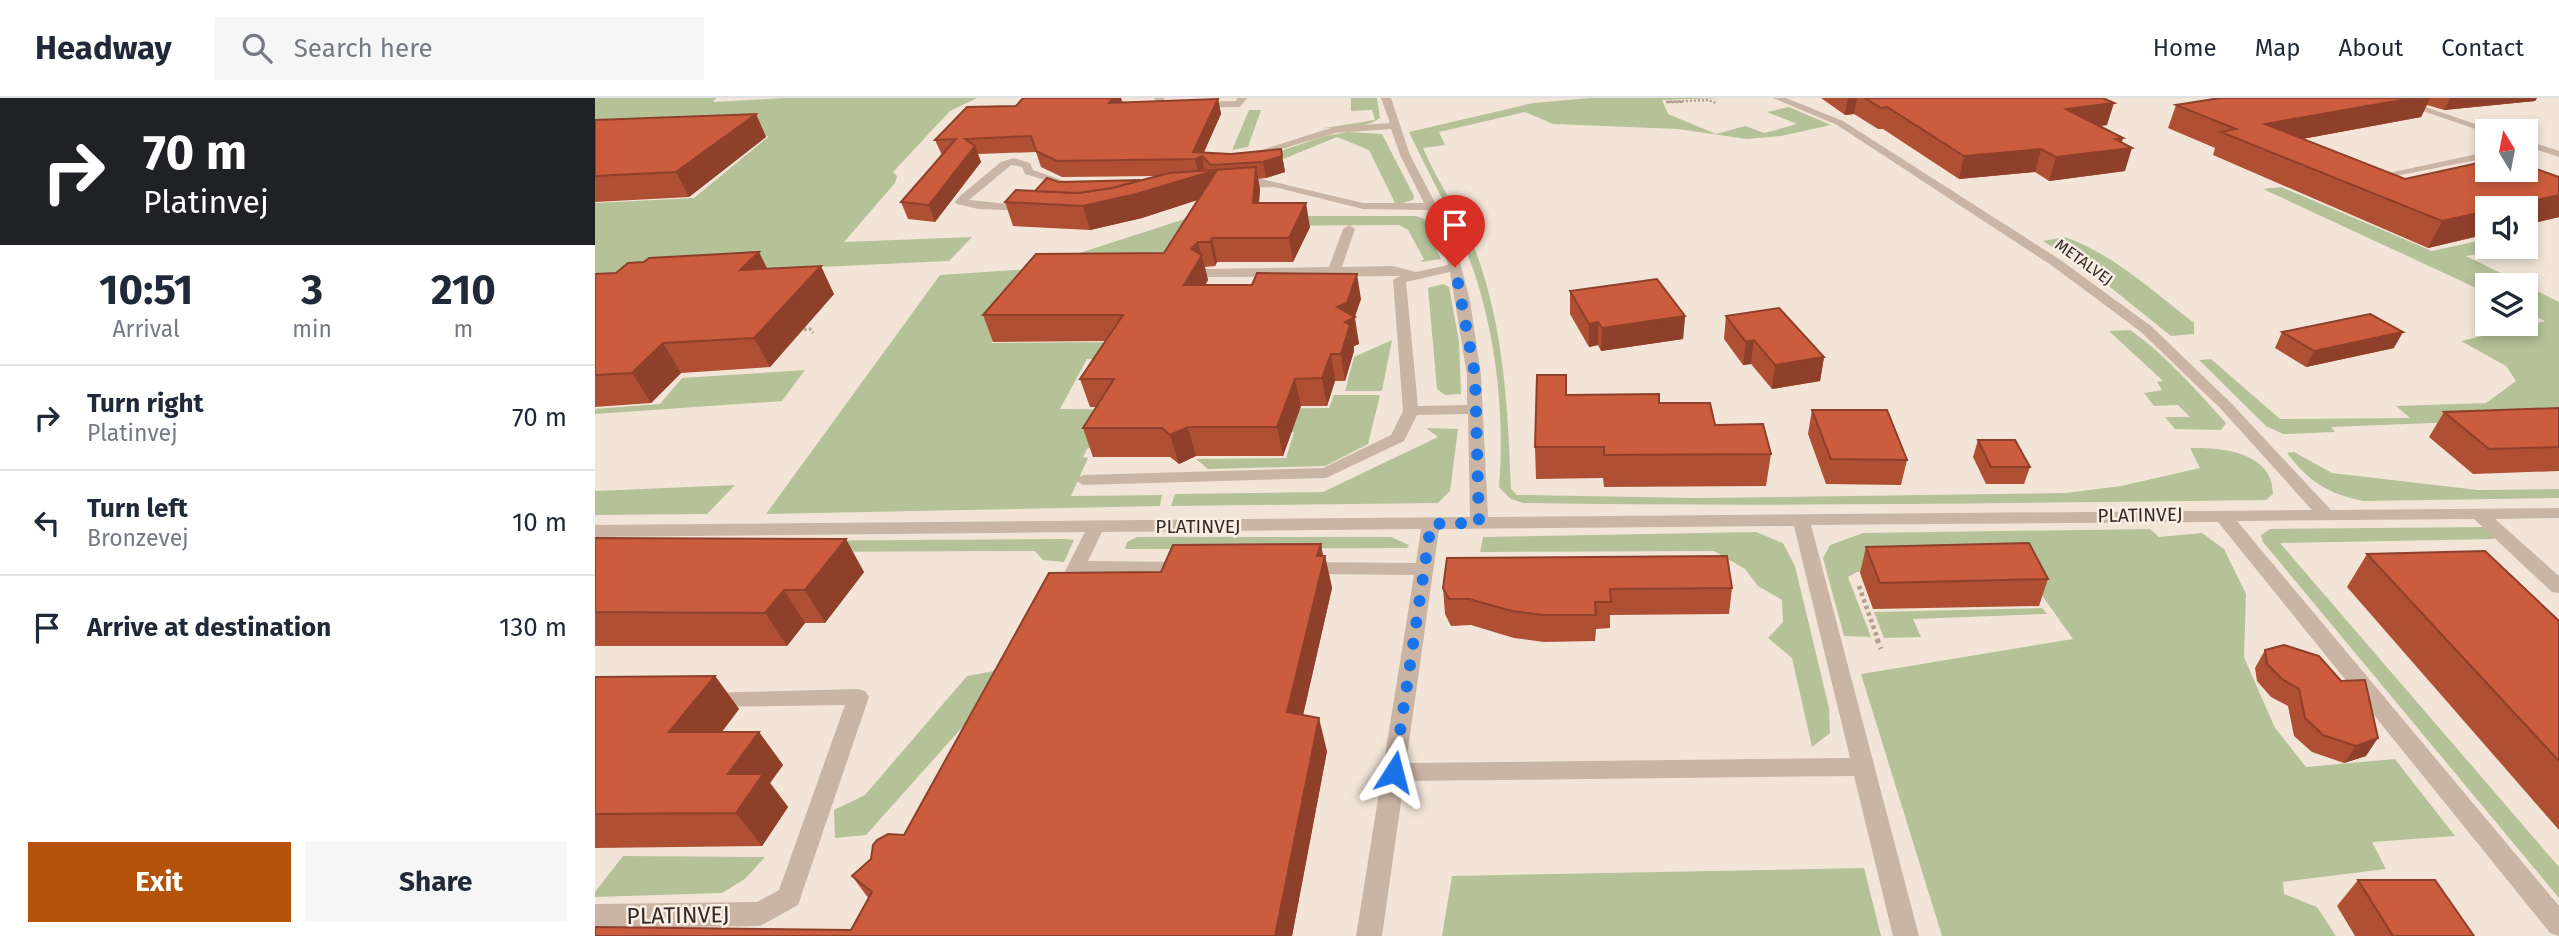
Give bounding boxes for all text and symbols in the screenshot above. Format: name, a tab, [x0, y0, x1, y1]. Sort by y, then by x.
search box	[214, 17, 704, 80]
text: Headway	[35, 28, 172, 68]
icon: search	[238, 29, 276, 67]
text: Search here	[294, 33, 433, 64]
text: Home	[2153, 34, 2217, 62]
text: Map	[2255, 34, 2301, 62]
text: About	[2339, 34, 2403, 62]
text: Contact	[2441, 34, 2524, 62]
north arrow	[2475, 119, 2537, 182]
map controls	[2475, 119, 2538, 336]
text: 70 m	[143, 123, 247, 182]
icon: right	[28, 126, 119, 217]
text: Platinvej	[143, 183, 269, 221]
pin	[1425, 195, 1485, 267]
button: sound	[2475, 196, 2538, 259]
icon: arrive	[1436, 206, 1474, 244]
street label: METALVEJ	[2051, 235, 2117, 289]
text: 10:51	[99, 265, 193, 315]
text: 3	[301, 265, 323, 315]
text: 210	[431, 265, 496, 315]
button: layers	[2475, 273, 2538, 336]
text: Arrival	[112, 315, 180, 343]
text: min	[292, 315, 332, 343]
text: m	[454, 315, 473, 343]
text: Turn right	[87, 388, 204, 419]
icon: right	[28, 399, 66, 437]
text: 70 m	[512, 402, 567, 433]
text: Platinvej	[87, 419, 178, 447]
text: Turn left	[87, 493, 188, 524]
street label: PLATINVEJ	[2097, 503, 2183, 527]
icon: left	[28, 504, 66, 542]
text: 10 m	[512, 507, 567, 538]
street label: PLATINVEJ	[1155, 515, 1241, 538]
text: Bronzevej	[87, 524, 189, 552]
icon: arrive	[28, 609, 66, 647]
text: Arrive at destination	[87, 612, 331, 643]
text: 130 m	[499, 612, 567, 643]
position arrow	[1357, 735, 1431, 809]
button: Exit	[28, 842, 291, 922]
button: Share	[305, 842, 567, 922]
street label: PLATINVEJ	[626, 900, 730, 930]

